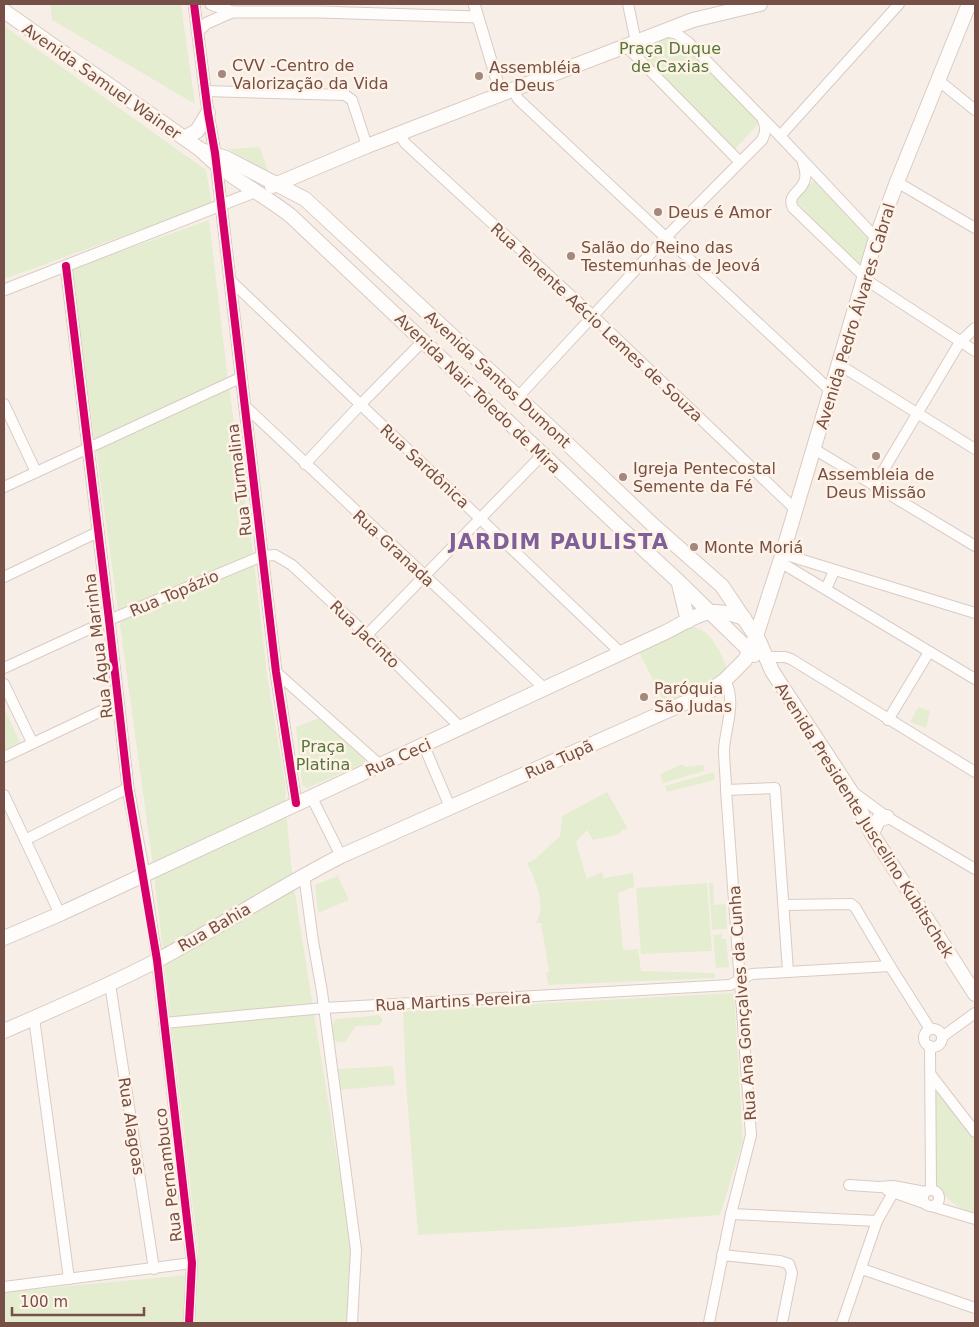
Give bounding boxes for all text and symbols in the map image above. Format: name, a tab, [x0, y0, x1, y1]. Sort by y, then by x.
street label: Avenida Samuel Wainer	[19, 19, 185, 144]
park label: Praça Duque de Caxias	[619, 39, 721, 76]
place label: CVV -Centro de Valorização da Vida	[232, 56, 389, 93]
place label: Assembléia de Deus	[489, 58, 581, 95]
marker: CVV -Centro de Valorização da Vida	[216, 68, 228, 80]
marker: Assembléia de Deus	[473, 70, 485, 82]
street label: Avenida Pedro Álvares Cabral	[812, 201, 899, 431]
place label: Deus é Amor	[668, 203, 772, 222]
marker: Deus é Amor	[652, 206, 664, 218]
street label: Rua Tenente Aécio Lemes de Souza	[487, 219, 707, 426]
place label: Salão do Reino das Testemunhas de Jeová	[580, 238, 760, 275]
marker: Salão do Reino das Testemunhas de Jeová	[565, 250, 577, 262]
street label: Avenida Santos Dumont	[421, 307, 575, 452]
street label: Avenida Nair Toledo de Mira	[391, 309, 564, 478]
street label: Rua Sardônica	[376, 420, 473, 512]
street label: Rua Turmalina	[223, 422, 256, 537]
marker: Assembleia de Deus Missão	[870, 450, 882, 462]
place label: Igreja Pentecostal Semente da Fé	[633, 459, 776, 496]
place label: Assembleia de Deus Missão	[818, 465, 934, 502]
marker: Igreja Pentecostal Semente da Fé	[617, 471, 629, 483]
street label: Rua Granada	[349, 506, 438, 591]
district label: JARDIM PAULISTA	[447, 530, 669, 554]
place label: Monte Moriá	[704, 538, 803, 557]
marker: Monte Moriá	[688, 541, 700, 553]
street label: Rua Topázio	[127, 566, 222, 621]
street label: Rua Água Marinha	[80, 572, 117, 720]
street label: Rua Jacinto	[326, 596, 403, 672]
place label: Paróquia São Judas	[654, 679, 732, 716]
street label: Avenida Presidente Juscelino Kubitschek	[771, 679, 958, 962]
marker: Paróquia São Judas	[638, 691, 650, 703]
street label: Rua Ceci	[363, 735, 434, 780]
street label: Rua Tupã	[522, 736, 596, 783]
park label: Praça Platina	[296, 737, 350, 774]
street label: Rua Ana Gonçalves da Cunha	[725, 885, 760, 1121]
street label: Rua Bahia	[175, 899, 254, 956]
street label: Rua Martins Pereira	[375, 988, 531, 1015]
street label: Rua Alagoas	[114, 1076, 149, 1176]
street label: Rua Pernambuco	[151, 1107, 186, 1243]
scale bar	[12, 1284, 145, 1316]
text: 100 m	[20, 1293, 68, 1311]

